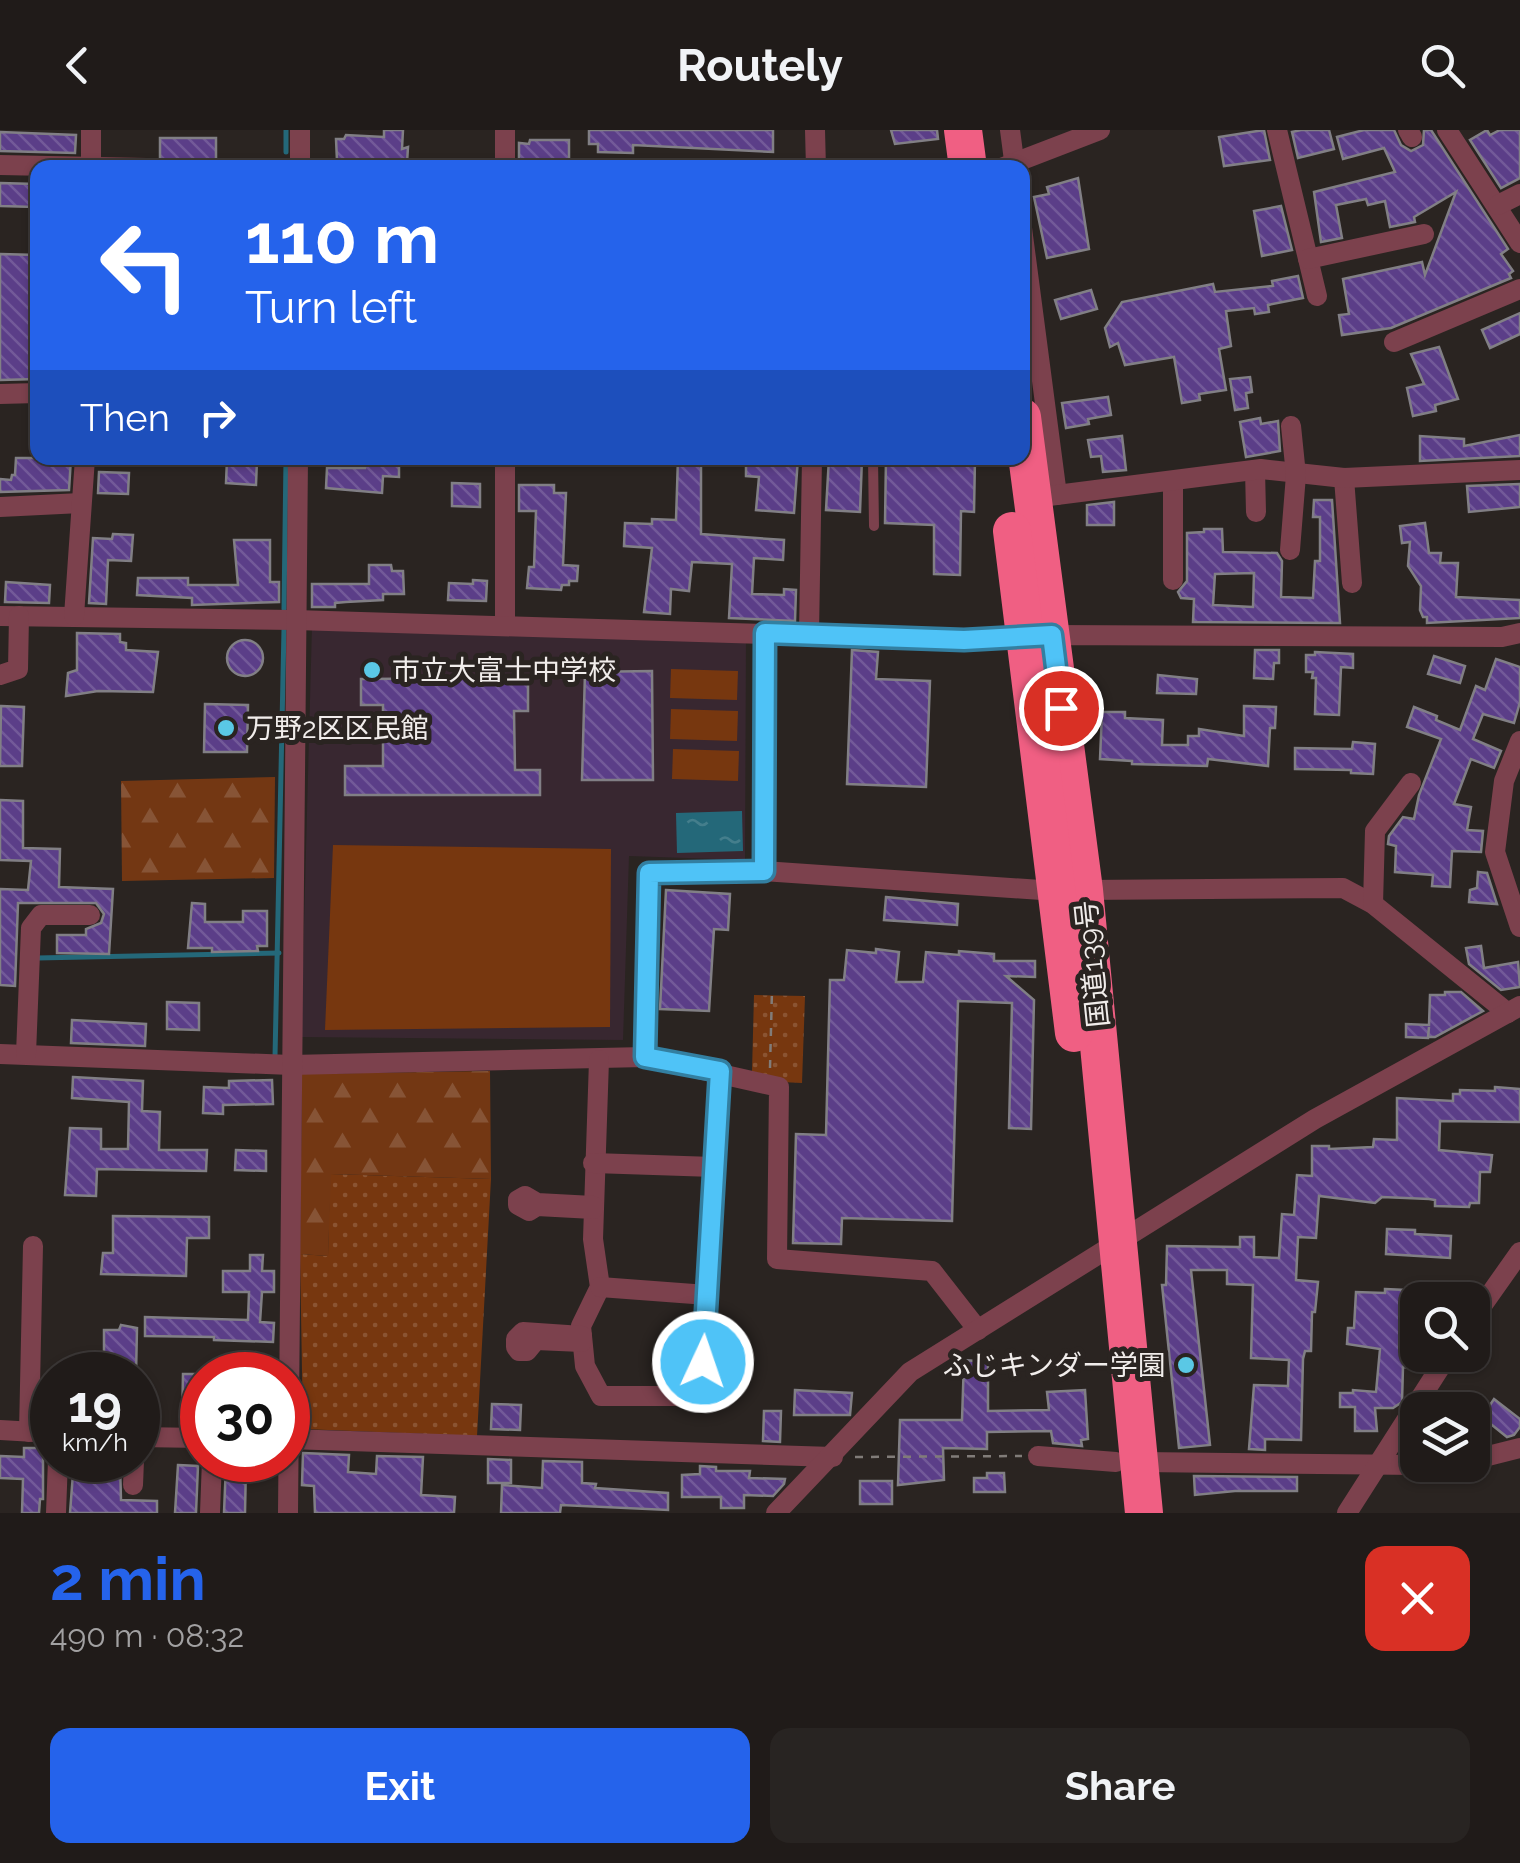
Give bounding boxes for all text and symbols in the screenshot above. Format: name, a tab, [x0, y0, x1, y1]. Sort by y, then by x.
icon: back	[50, 38, 105, 93]
icon: search	[1415, 38, 1470, 93]
text: Routely	[677, 39, 843, 92]
text: 110 m	[245, 197, 439, 279]
icon: left	[80, 200, 210, 330]
text: Turn left	[245, 281, 417, 334]
icon: right	[190, 390, 245, 445]
text: Then	[80, 395, 170, 440]
place label: 市立大富士中学校	[392, 654, 616, 687]
marker: 市立大富士中学校	[361, 659, 383, 681]
pin	[1019, 666, 1104, 751]
icon: arrive	[1034, 681, 1089, 736]
place label: 万野2区区民館	[246, 712, 429, 745]
marker: 万野2区区民館	[215, 717, 237, 739]
street label: 国道139号	[1069, 899, 1116, 1029]
map controls	[1400, 1282, 1490, 1482]
button: search	[1400, 1282, 1490, 1372]
position arrow	[651, 1310, 755, 1414]
place label: ふじキンダー学園	[943, 1349, 1166, 1382]
speed limit sign: 30	[180, 1352, 310, 1482]
marker: ふじキンダー学園	[1175, 1354, 1197, 1376]
text: 19	[68, 1375, 122, 1434]
button: layers	[1400, 1392, 1490, 1482]
text: km/h	[62, 1427, 128, 1457]
text: 2 min	[50, 1544, 206, 1614]
button: close	[1365, 1546, 1470, 1651]
text: 490 m · 08:32	[50, 1617, 244, 1654]
button: Exit	[50, 1728, 750, 1843]
button: Share	[770, 1728, 1470, 1843]

